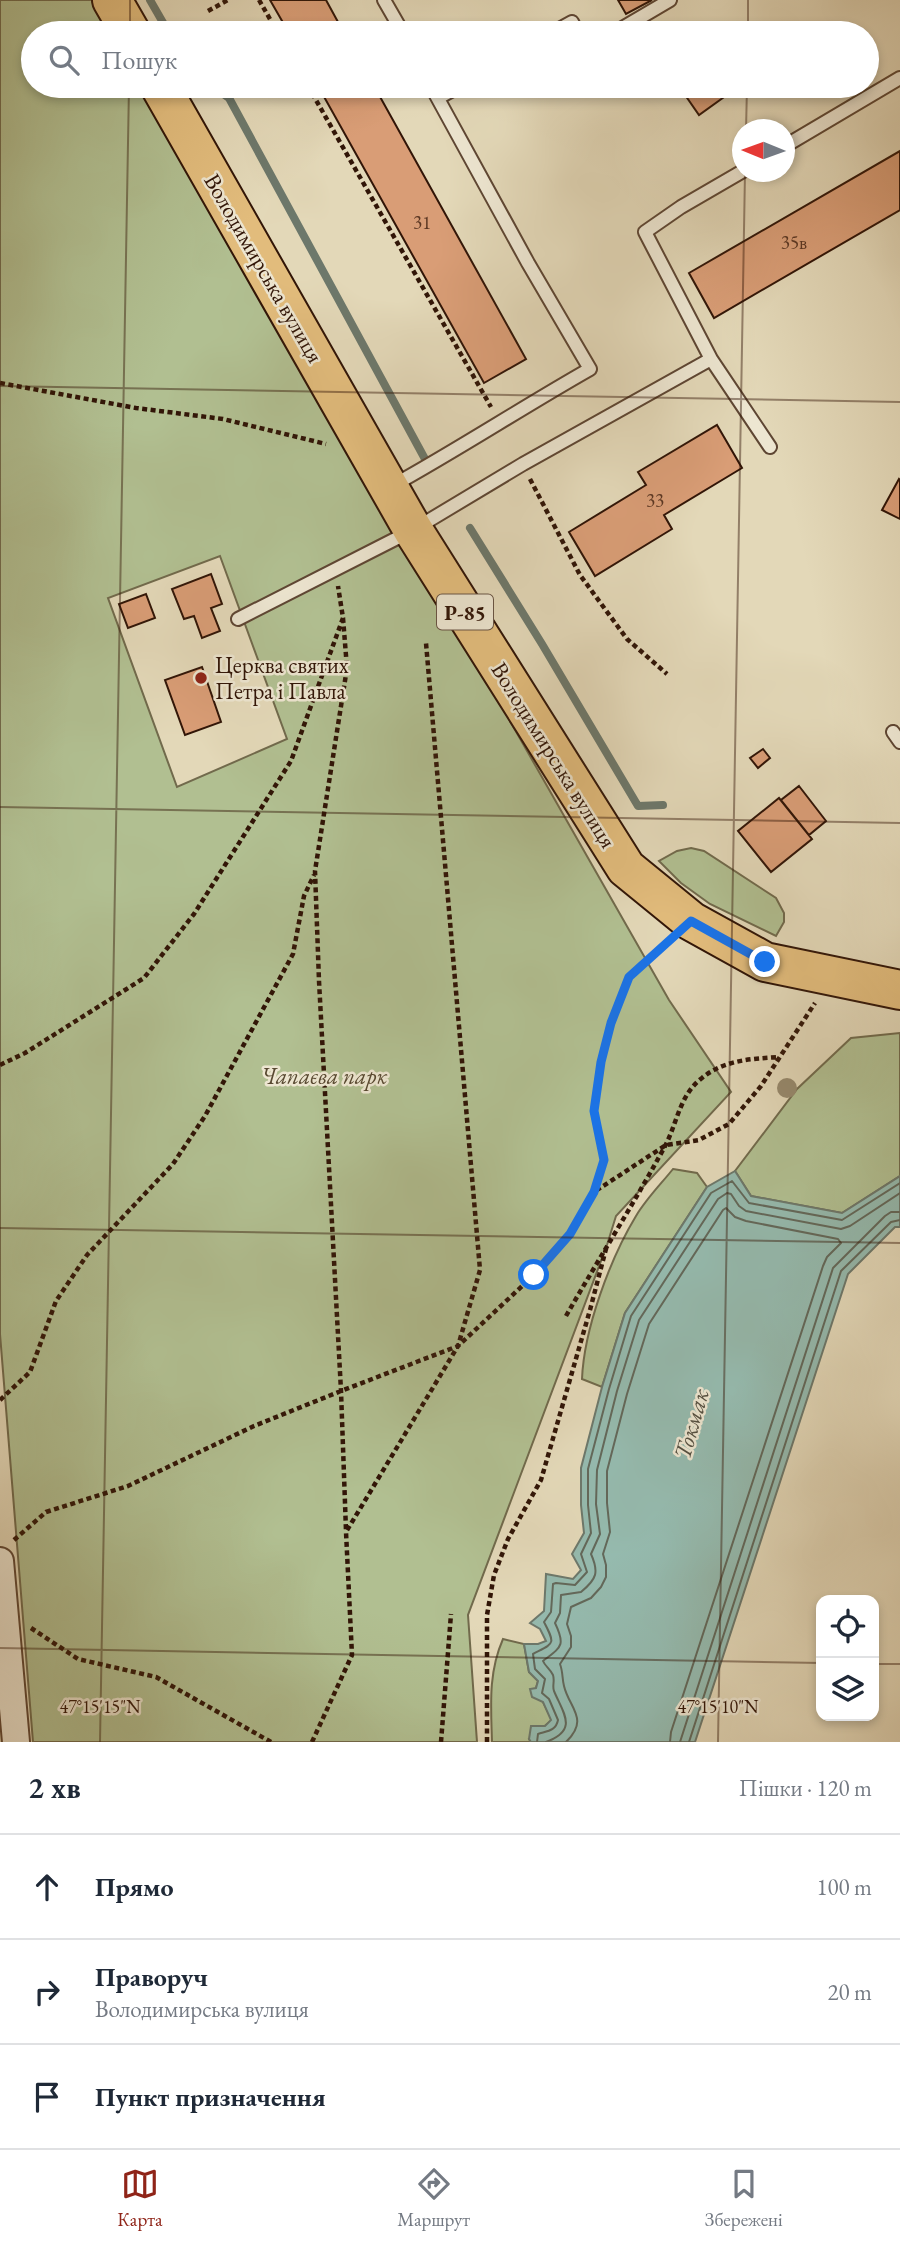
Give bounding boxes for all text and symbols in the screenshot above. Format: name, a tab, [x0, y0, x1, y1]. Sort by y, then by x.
search box	[21, 21, 879, 98]
icon: search	[45, 41, 83, 79]
text: Пошук	[101, 43, 177, 77]
north arrow	[732, 119, 795, 182]
street label: Володимирська вулиця	[198, 168, 330, 368]
house number: 31	[413, 210, 431, 235]
house number: 35в	[781, 230, 807, 255]
house number: 33	[646, 488, 664, 513]
road number: Р-85	[437, 594, 493, 630]
place label: Церква святих Петра і Павла	[215, 650, 349, 706]
street label: Володимирська вулиця	[485, 656, 623, 854]
marker: Церква святих Петра і Павла	[193, 670, 209, 686]
route end	[749, 946, 780, 977]
park label: Чапаєва парк	[261, 1061, 388, 1091]
route start	[518, 1259, 549, 1290]
water label: Токмак	[666, 1385, 716, 1463]
map controls	[816, 1595, 879, 1721]
button: locate	[816, 1595, 879, 1658]
button: layers	[816, 1658, 879, 1721]
text: 47°15'15"N	[60, 1695, 141, 1718]
text: 47°15'10"N	[678, 1695, 759, 1718]
text: 2 хв	[28, 1768, 81, 1807]
text: Пішки · 120 m	[739, 1773, 872, 1803]
icon: ahead	[28, 1868, 66, 1906]
text: Прямо	[95, 1870, 174, 1904]
text: 100 m	[816, 1872, 872, 1902]
text: Праворуч	[95, 1960, 208, 1994]
icon: right	[28, 1973, 66, 2011]
text: 20 m	[827, 1977, 872, 2007]
text: Володимирська вулиця	[95, 1994, 309, 2024]
icon: arrive	[28, 2078, 66, 2116]
text: Пункт призначення	[95, 2080, 326, 2114]
tab: Карта	[117, 2165, 163, 2232]
tab: Маршрут	[397, 2165, 470, 2232]
tab: Збережені	[705, 2165, 783, 2232]

